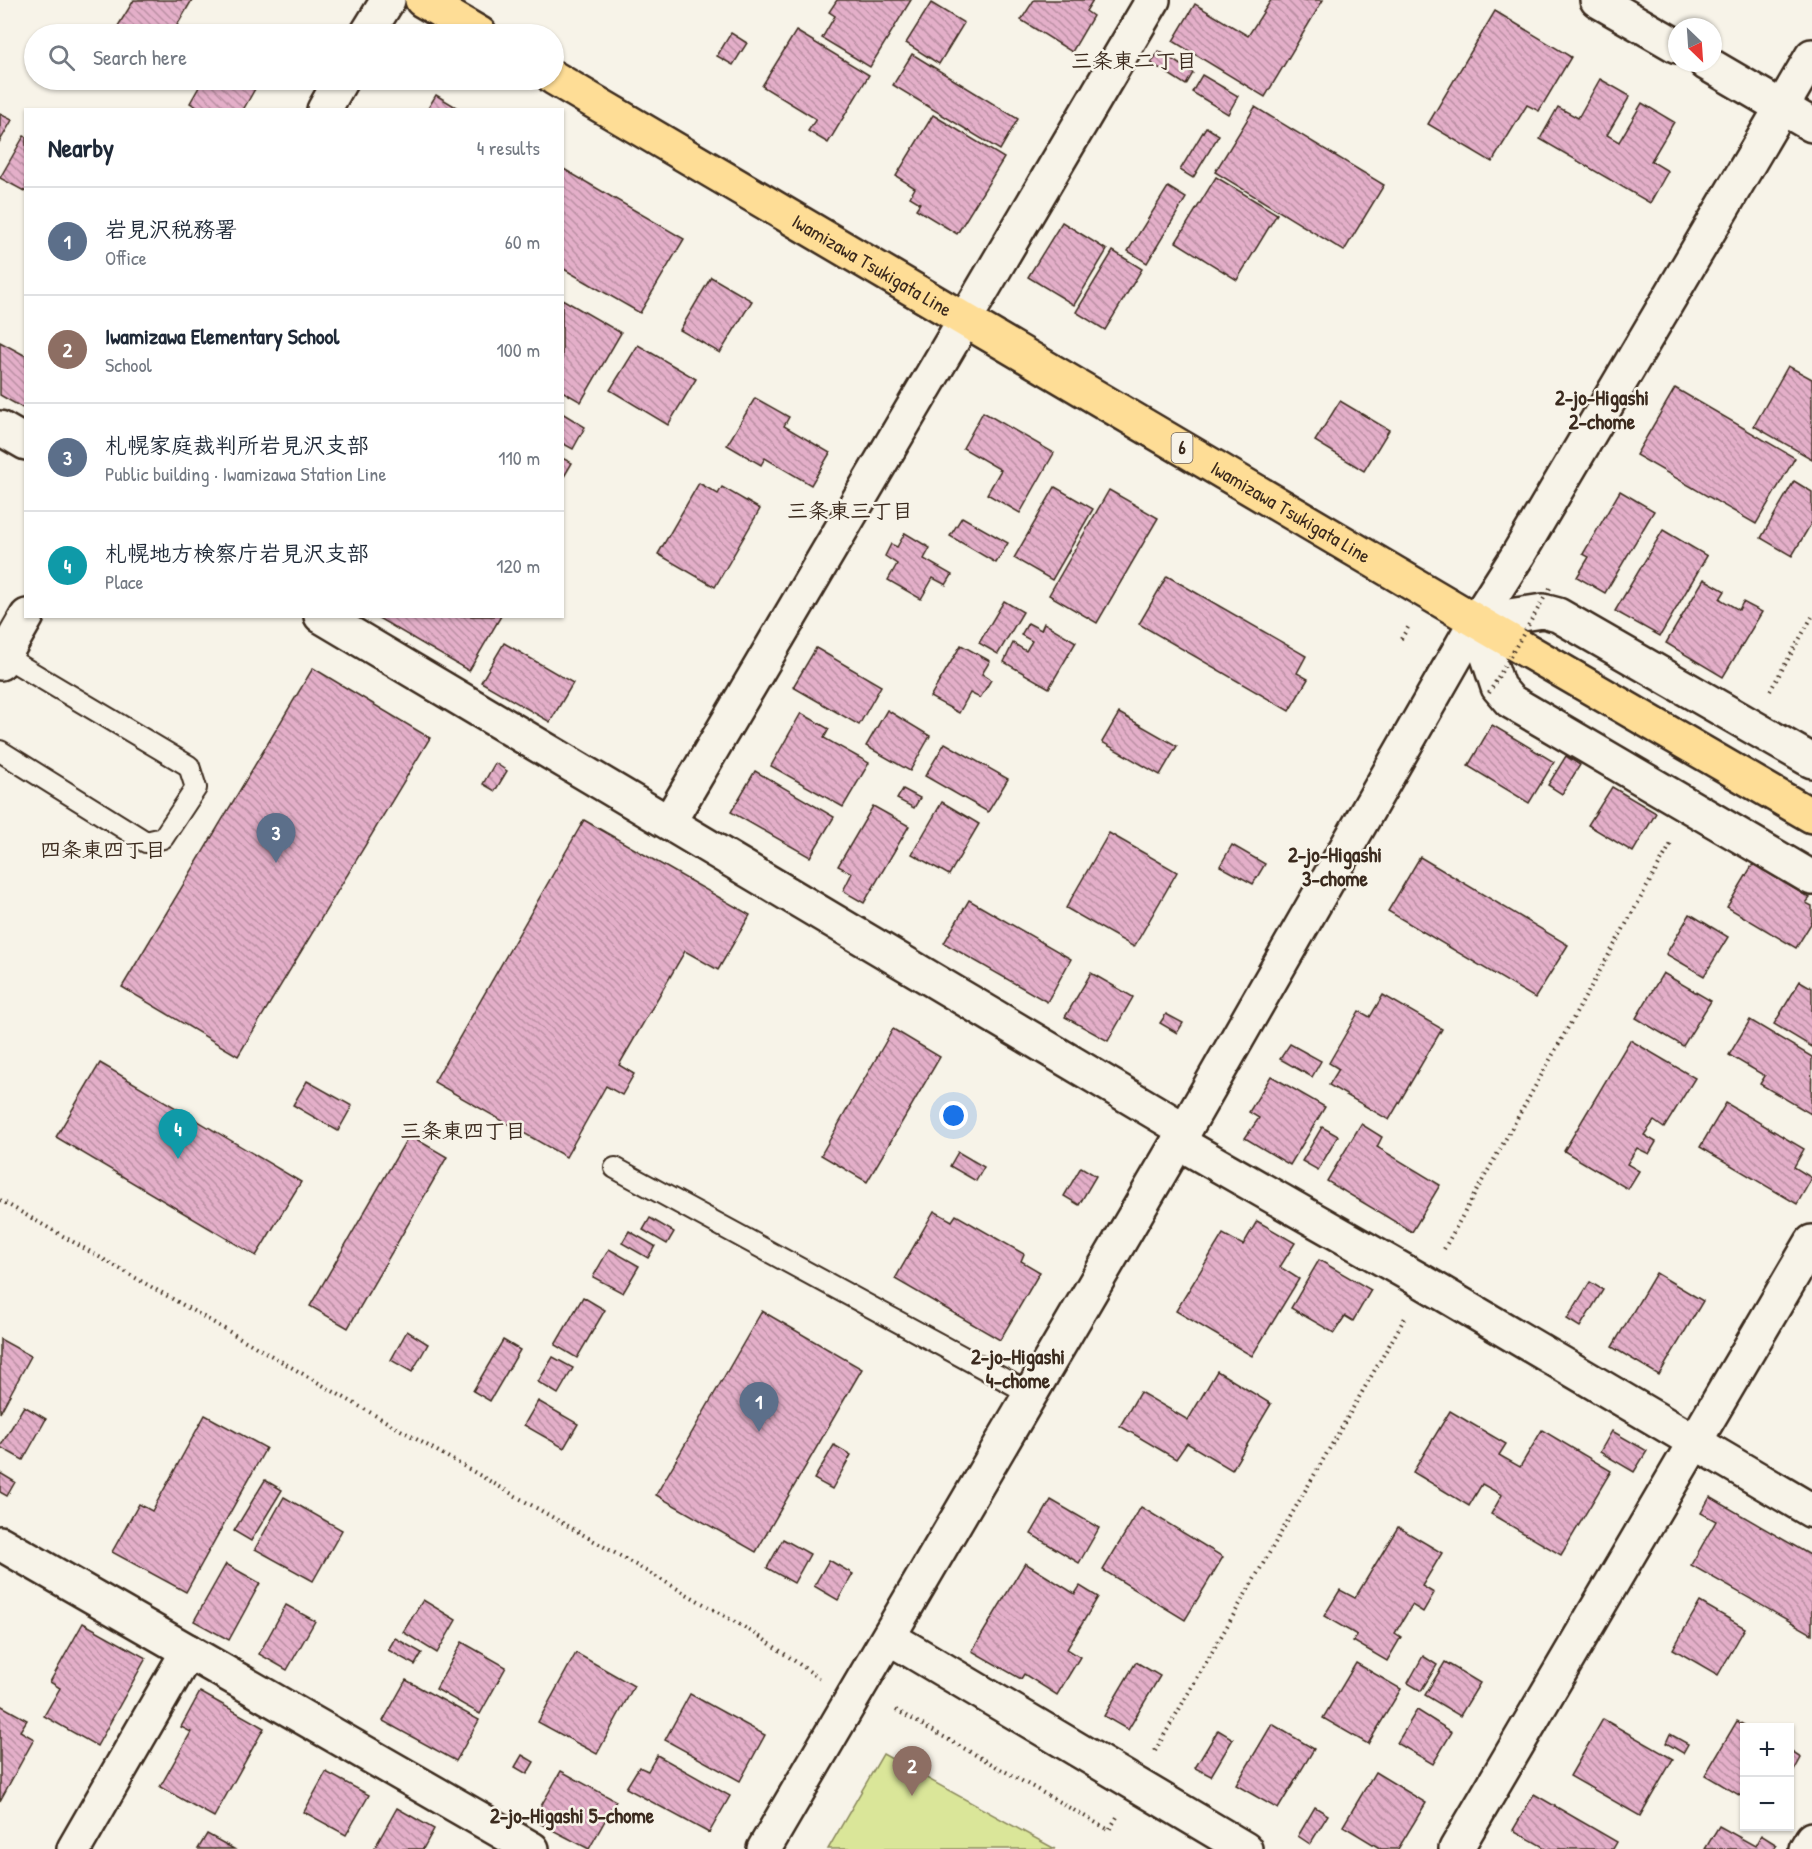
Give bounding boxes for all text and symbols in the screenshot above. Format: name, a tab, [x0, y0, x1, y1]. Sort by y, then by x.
north arrow	[1668, 18, 1722, 72]
search box	[24, 24, 564, 90]
icon: search	[45, 41, 78, 74]
text: Search here	[93, 42, 187, 72]
district label: 三条東二丁目	[1071, 46, 1197, 75]
text: Nearby	[48, 130, 114, 165]
text: 4 results	[477, 134, 540, 161]
street label: Iwamizawa Tsukigata Line	[787, 207, 957, 322]
text: 岩見沢税務署	[105, 214, 237, 244]
text: 1	[64, 228, 71, 255]
text: 60 m	[505, 228, 540, 255]
text: Office	[105, 244, 147, 271]
text: Iwamizawa Elementary School	[105, 321, 339, 351]
text: 2	[63, 336, 72, 363]
text: 100 m	[497, 336, 540, 363]
text: School	[105, 351, 152, 378]
district label: 2-jo-Higashi 2-chome	[1555, 383, 1649, 436]
text: 札幌家庭裁判所岩見沢支部	[105, 430, 369, 460]
road number: 6	[1172, 433, 1192, 463]
text: 3	[63, 444, 72, 471]
text: 110 m	[498, 444, 540, 471]
street label: Iwamizawa Tsukigata Line	[1206, 454, 1376, 569]
text: Public building · Iwamizawa Station Line	[105, 460, 386, 487]
district label: 三条東三丁目	[787, 496, 913, 525]
text: 札幌地方検察庁岩見沢支部	[105, 538, 369, 568]
text: 4	[64, 552, 71, 579]
text: 120 m	[496, 552, 540, 579]
text: Place	[105, 568, 144, 595]
pin: 3	[256, 814, 296, 863]
district label: 四条東四丁目	[40, 835, 166, 864]
district label: 2-jo-Higashi 3-chome	[1288, 840, 1382, 893]
your location	[939, 1101, 968, 1130]
pin: 4	[158, 1110, 198, 1159]
district label: 三条東四丁目	[400, 1116, 526, 1145]
district label: 2-jo-Higashi 4-chome	[971, 1342, 1065, 1395]
pin: 1	[740, 1382, 778, 1432]
map controls	[1740, 1723, 1794, 1831]
button: +	[1740, 1723, 1794, 1777]
pin: 2	[892, 1746, 932, 1796]
button: −	[1740, 1777, 1794, 1831]
district label: 2-jo-Higashi 5-chome	[490, 1801, 655, 1831]

